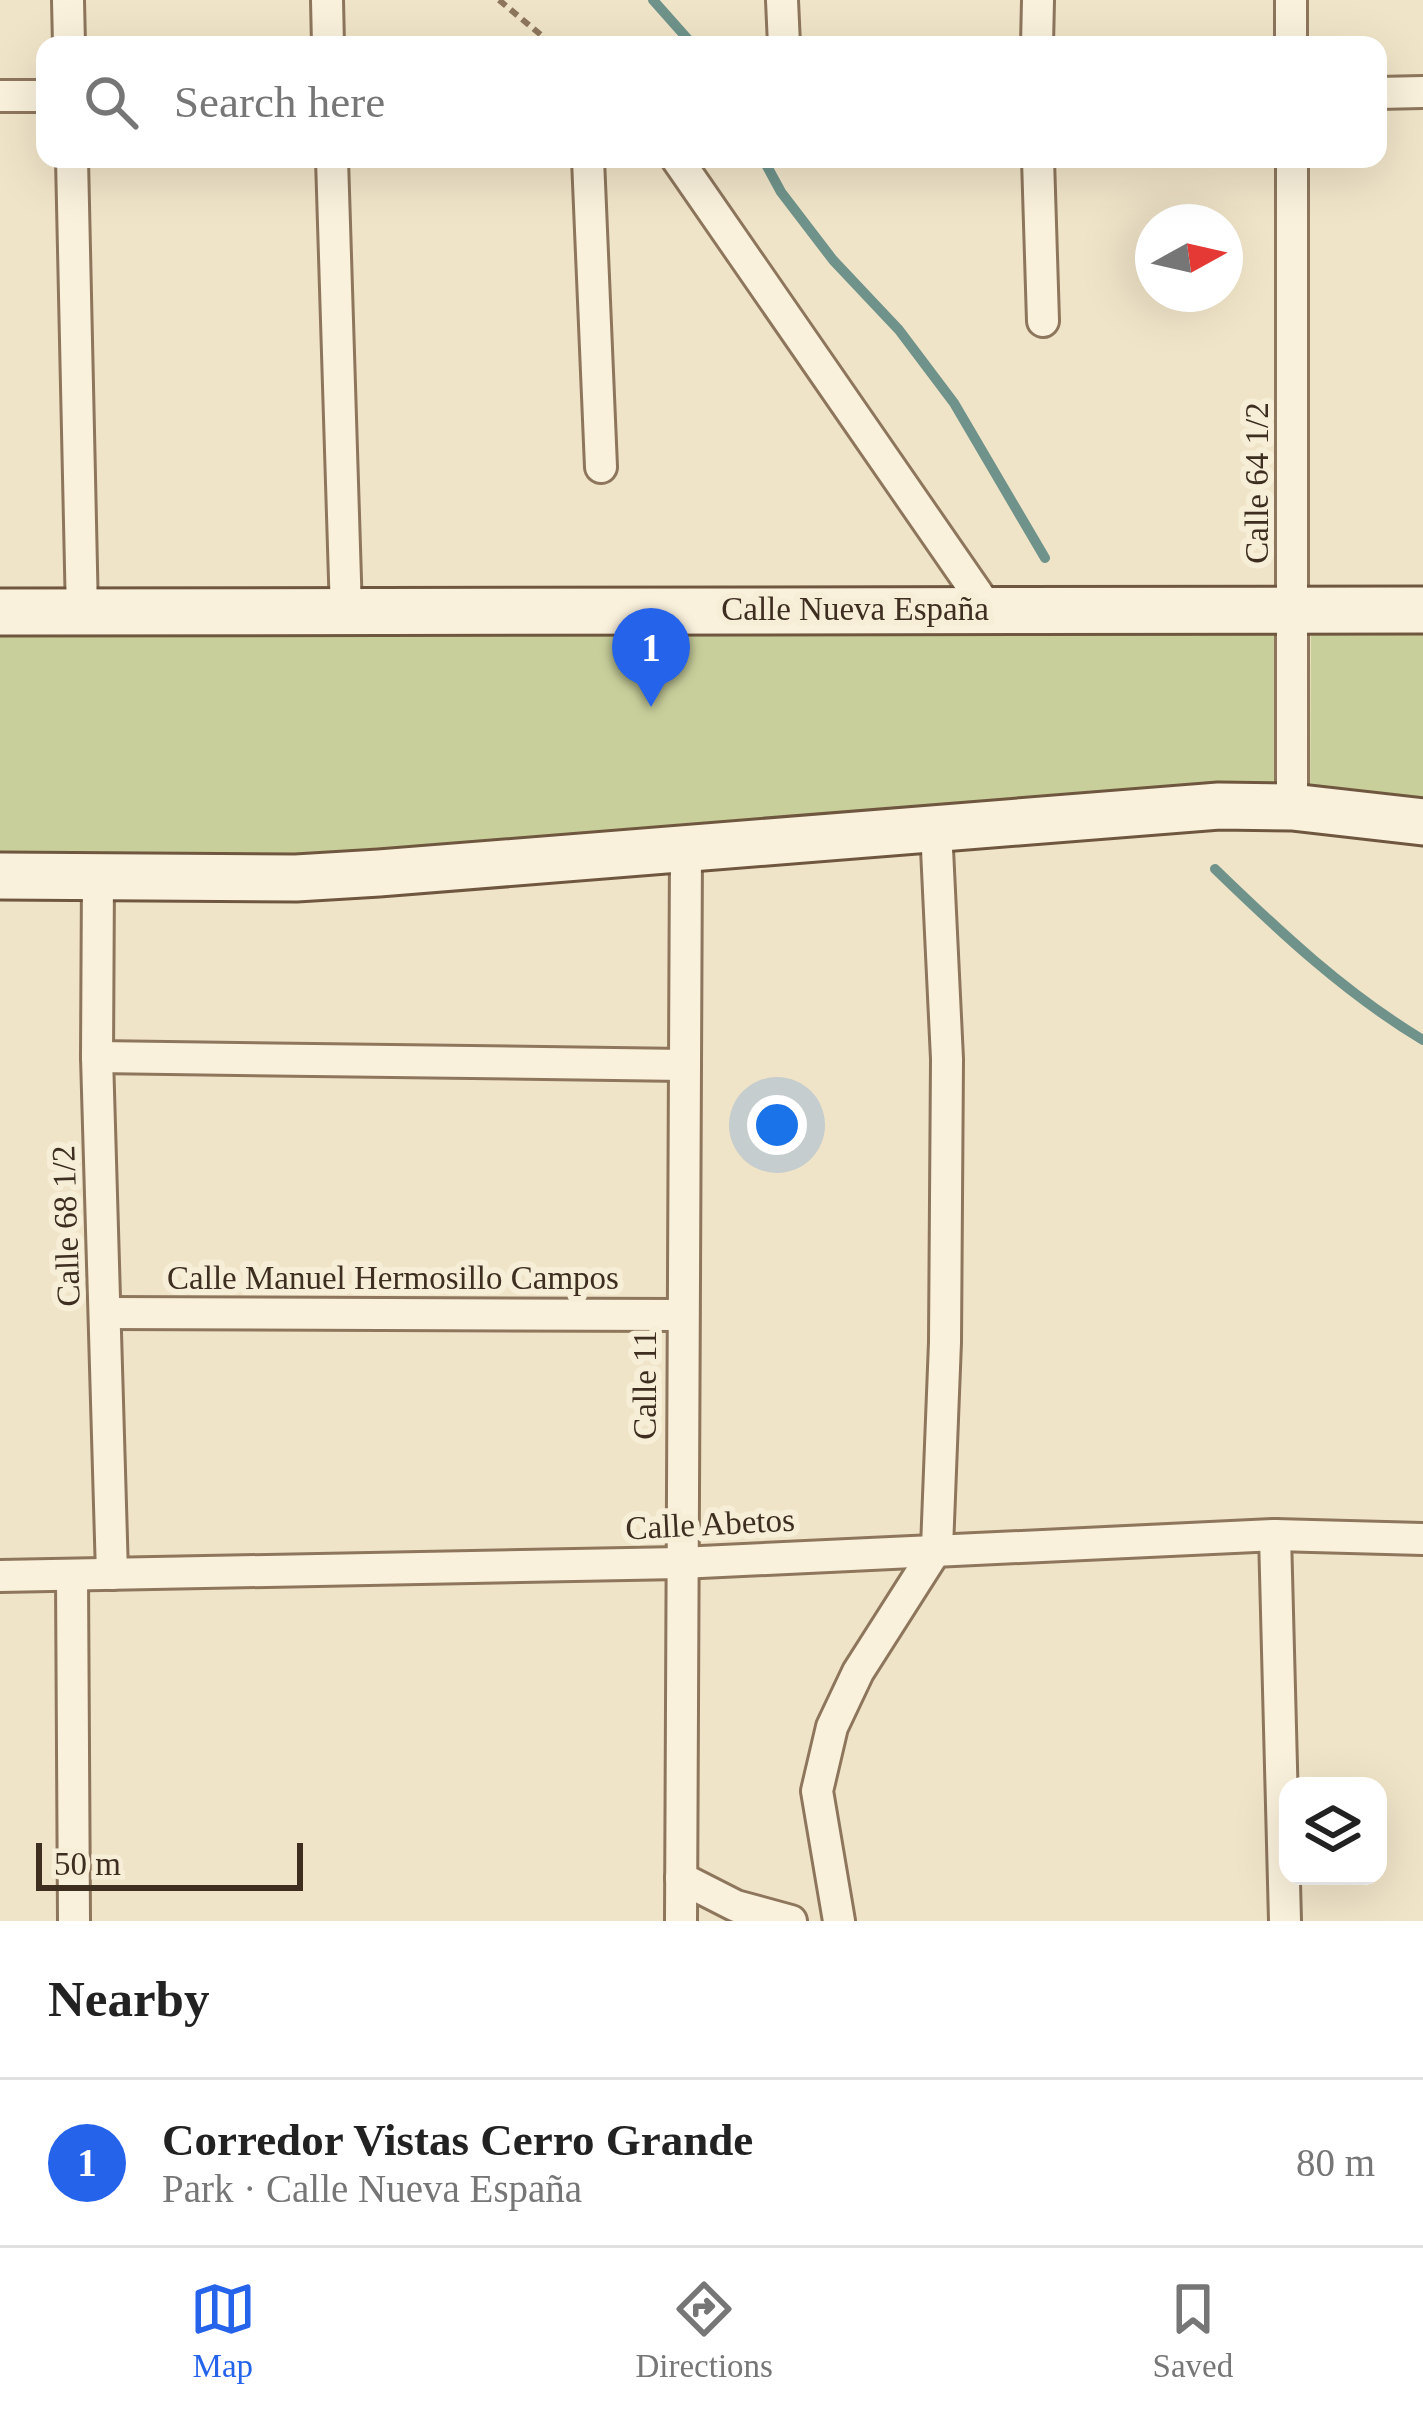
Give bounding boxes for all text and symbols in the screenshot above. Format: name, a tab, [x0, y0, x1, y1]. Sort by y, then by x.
search box	[36, 36, 1387, 168]
icon: search	[78, 69, 144, 135]
text: Search here	[174, 77, 385, 127]
north arrow	[1135, 204, 1243, 312]
street label: Calle 64 1/2	[1239, 402, 1275, 564]
street label: Calle Nueva España	[721, 591, 989, 627]
pin: 1	[612, 608, 690, 707]
your location	[747, 1095, 807, 1155]
street label: Calle 68 1/2	[45, 1145, 87, 1307]
street label: Calle Manuel Hermosillo Campos	[167, 1260, 619, 1296]
street label: Calle 11	[627, 1330, 663, 1440]
street label: Calle Abetos	[624, 1502, 796, 1546]
map controls	[1279, 1777, 1387, 1885]
button: layers	[1279, 1777, 1387, 1885]
scale bar	[36, 1837, 303, 1890]
text: 50 m	[54, 1846, 121, 1882]
text: Nearby	[48, 1971, 209, 2027]
text: Corredor Vistas Cerro Grande	[162, 2115, 753, 2165]
text: 1	[77, 2141, 97, 2184]
text: 80 m	[1296, 2141, 1375, 2184]
text: Park · Calle Nueva España	[162, 2167, 582, 2210]
tab: Map	[190, 2276, 256, 2385]
tab: Directions	[635, 2276, 773, 2385]
tab: Saved	[1153, 2276, 1233, 2385]

